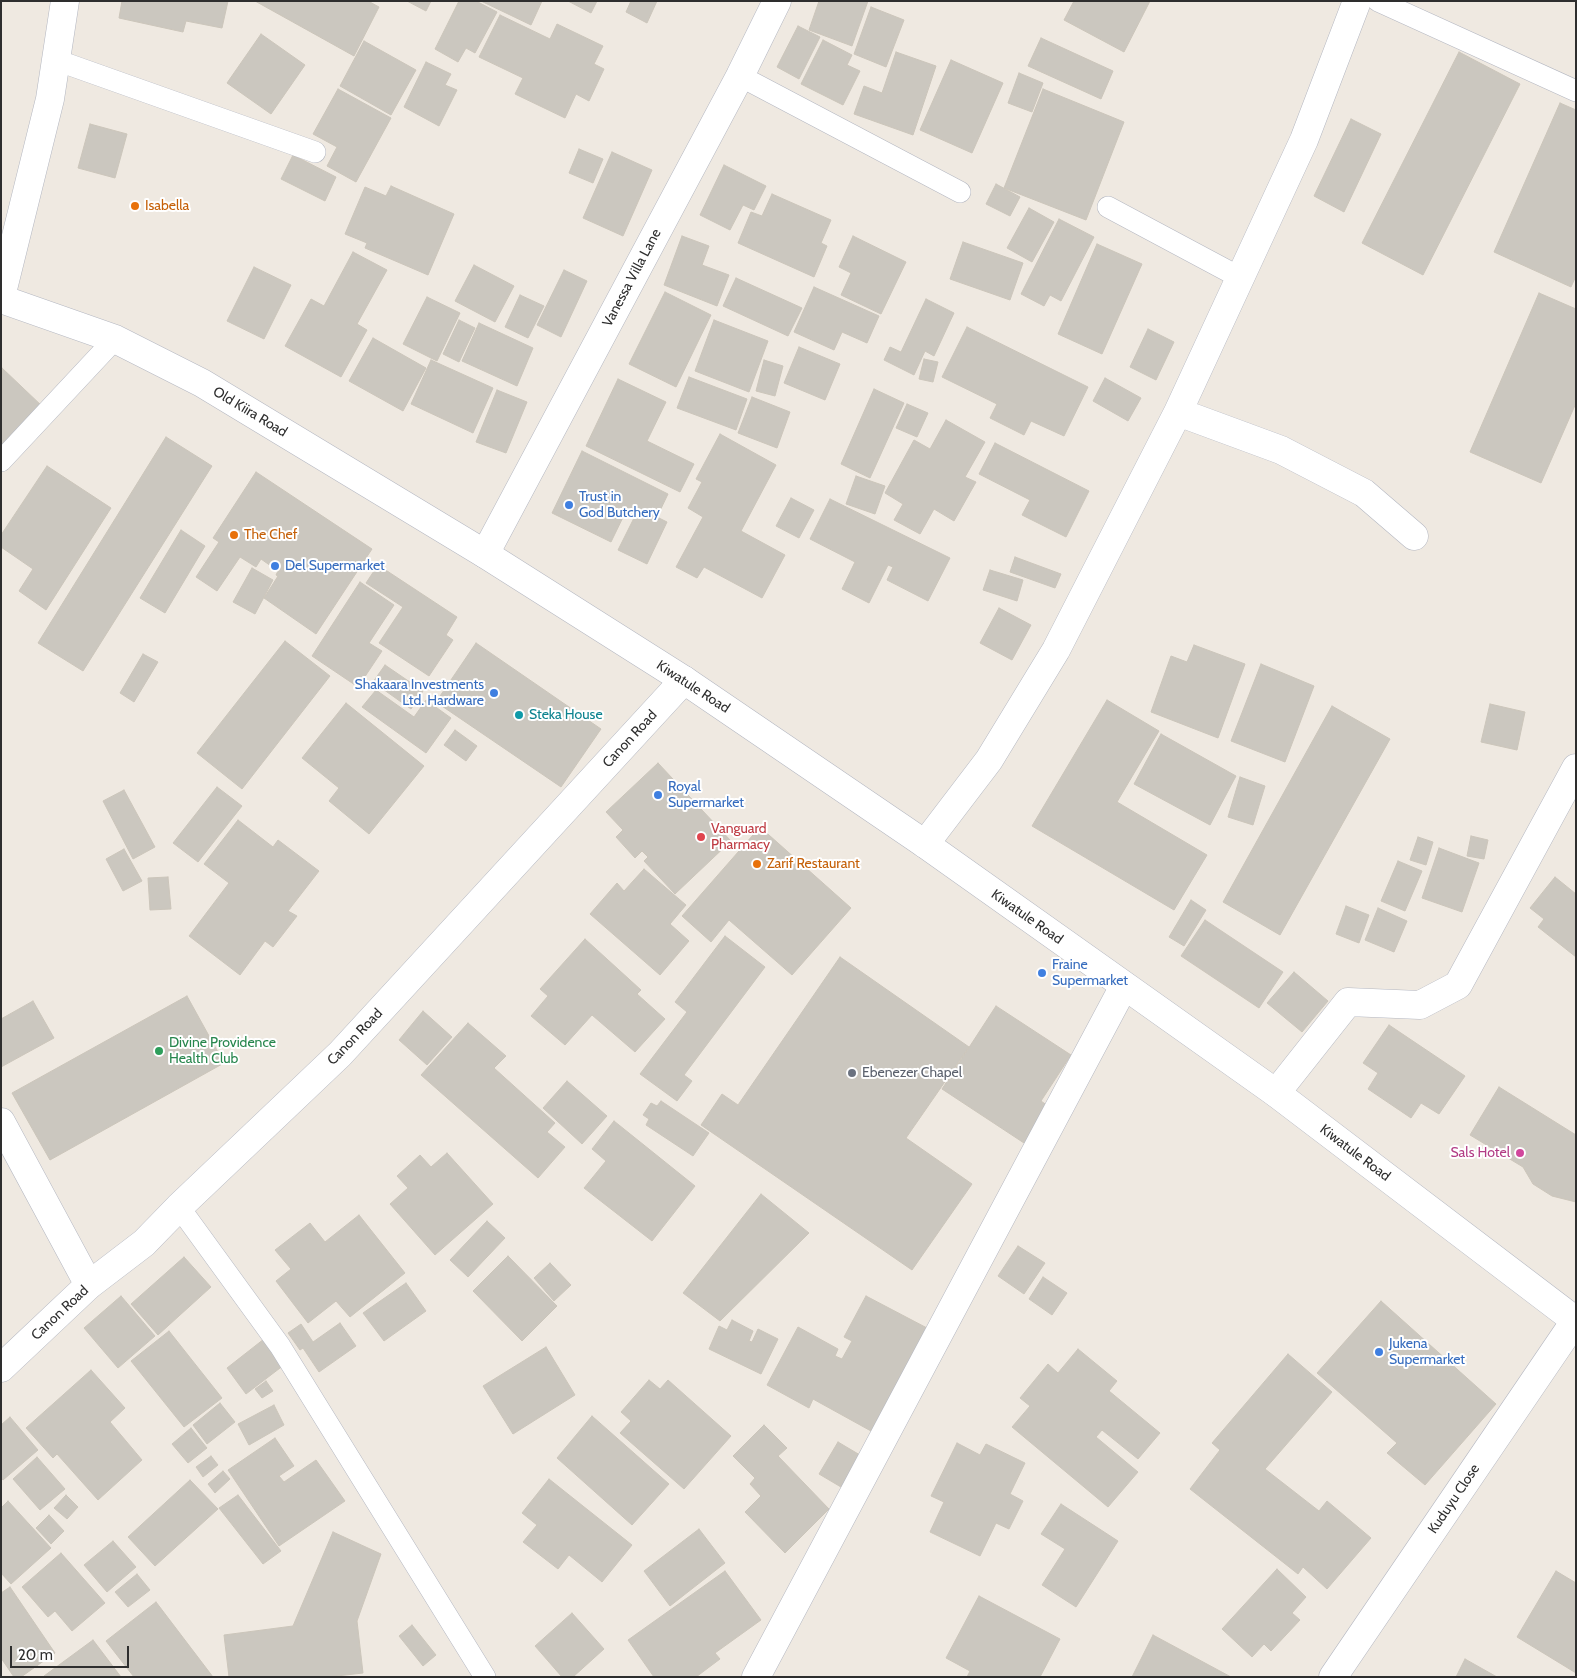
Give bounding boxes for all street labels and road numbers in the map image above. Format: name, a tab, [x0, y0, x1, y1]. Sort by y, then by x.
street label: Vanessa Villa Lane	[599, 226, 665, 330]
street label: Old Kiira Road	[210, 383, 290, 441]
street label: Kiwatule Road	[653, 657, 733, 717]
street label: Canon Road	[599, 707, 661, 771]
street label: Kiwatule Road	[988, 886, 1066, 948]
street label: Canon Road	[324, 1005, 386, 1069]
street label: Kiwatule Road	[1316, 1121, 1394, 1185]
street label: Canon Road	[28, 1282, 92, 1344]
street label: Kuduyu Close	[1425, 1461, 1483, 1537]

